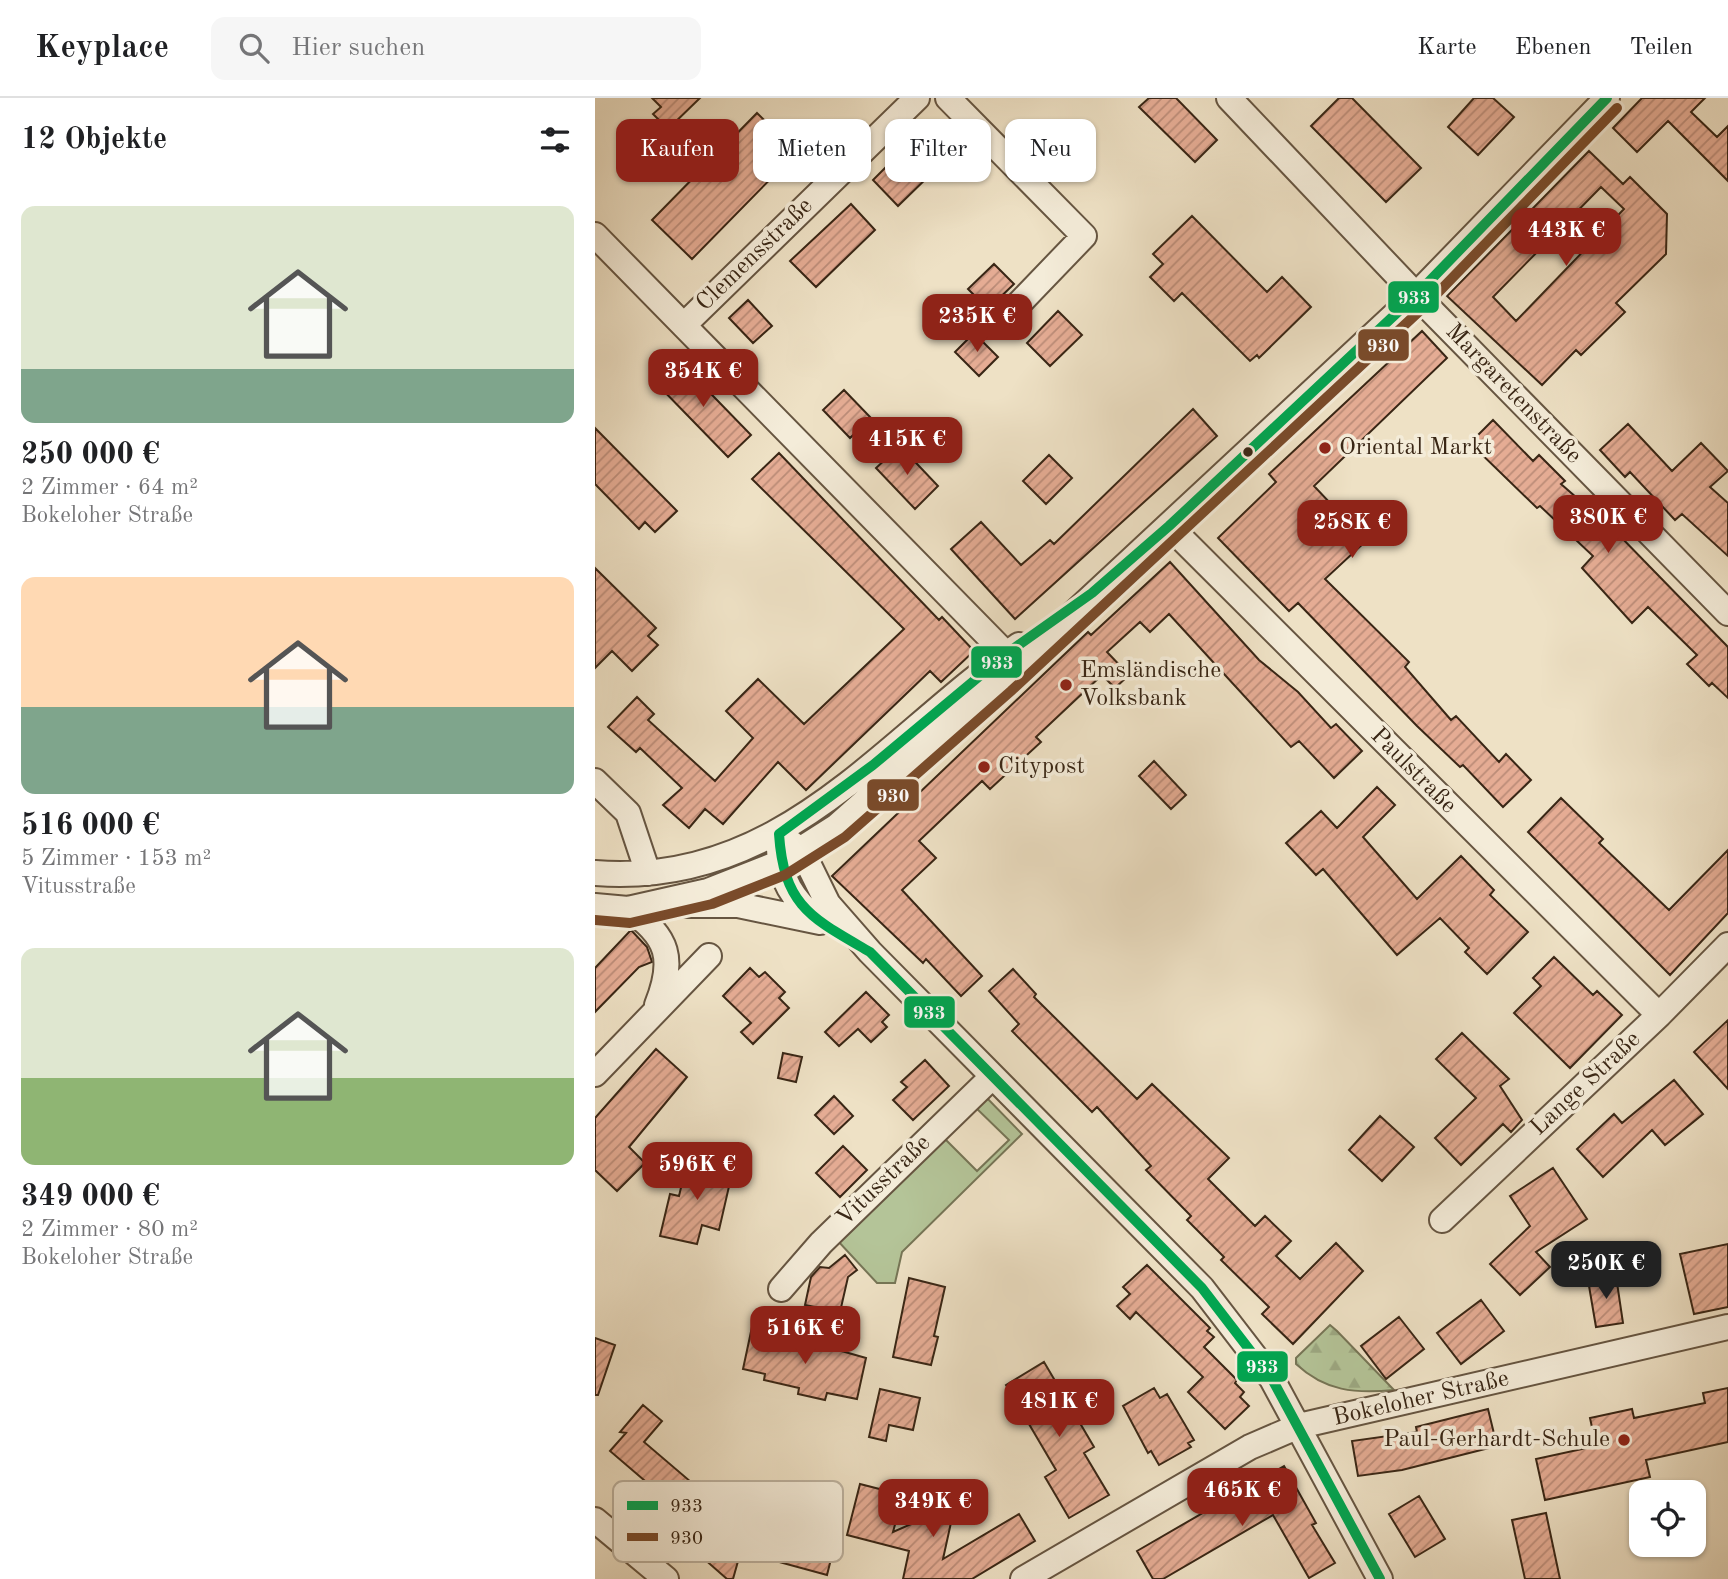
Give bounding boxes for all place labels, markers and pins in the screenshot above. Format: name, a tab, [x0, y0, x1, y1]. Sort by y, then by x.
pin: 443K €	[1509, 208, 1623, 268]
pin: 235K €	[920, 294, 1034, 354]
pin: 354K €	[646, 350, 760, 409]
pin: 415K €	[850, 418, 964, 477]
place label: Oriental Markt	[1339, 436, 1492, 460]
marker: Oriental Markt	[1317, 440, 1333, 456]
unlabelled marker	[1241, 445, 1255, 459]
pin: 380K €	[1551, 496, 1665, 555]
pin: 258K €	[1295, 500, 1409, 560]
place label: Emsländische Volksbank	[1080, 659, 1221, 711]
marker: Emsländische Volksbank	[1058, 677, 1074, 693]
place label: Citypost	[998, 755, 1085, 779]
marker: Citypost	[976, 759, 992, 775]
pin: 596K €	[640, 1142, 754, 1202]
pin: 250K €	[1549, 1242, 1663, 1301]
pin: 516K €	[748, 1306, 862, 1366]
pin: 481K €	[1002, 1380, 1116, 1439]
place label: Paul-Gerhardt-Schule	[1383, 1428, 1610, 1452]
marker: Paul-Gerhardt-Schule	[1616, 1432, 1632, 1448]
pin: 465K €	[1185, 1468, 1299, 1528]
pin: 349K €	[876, 1480, 990, 1539]

